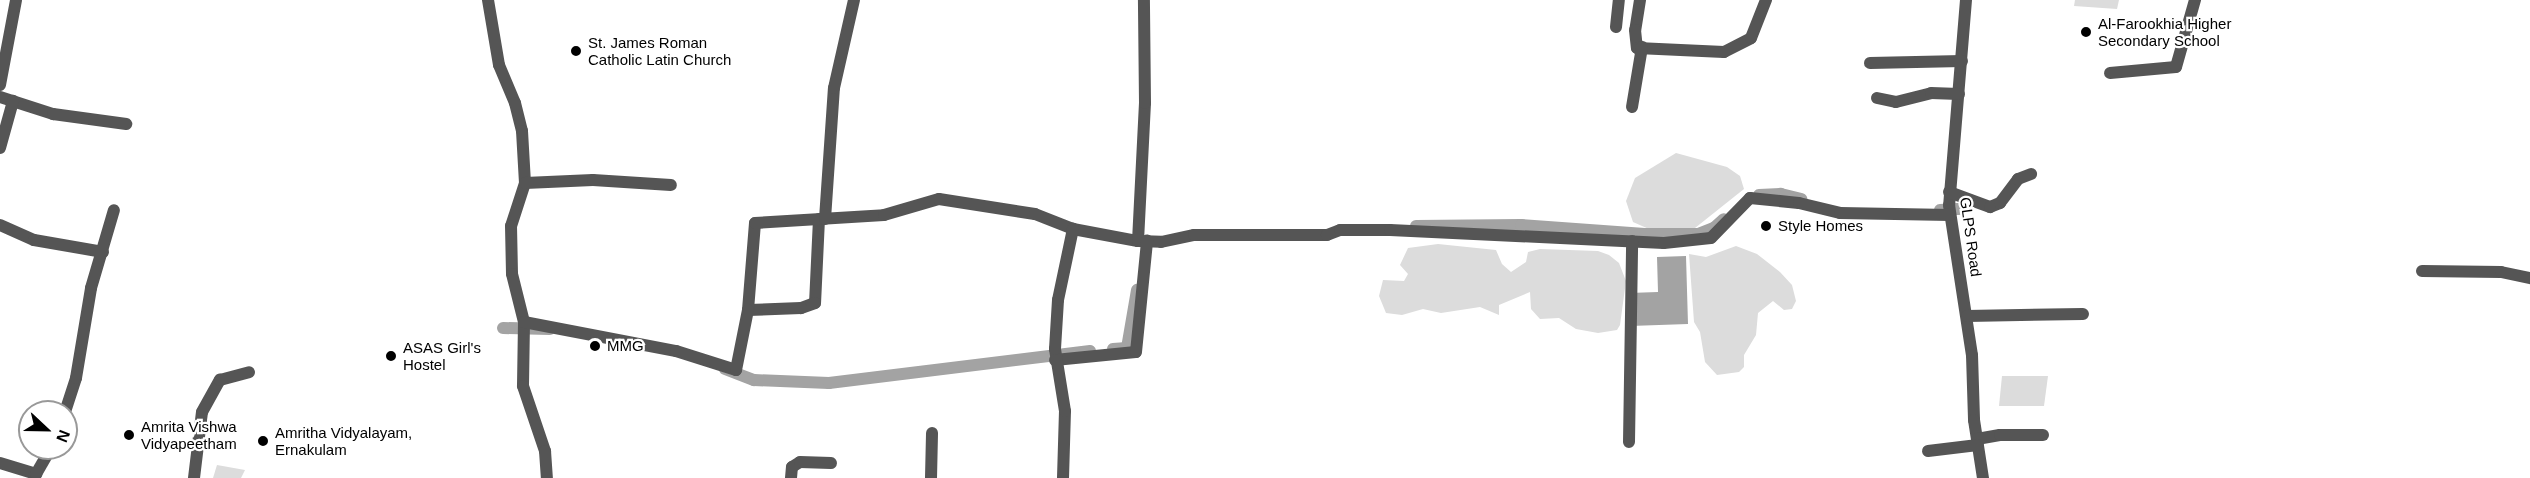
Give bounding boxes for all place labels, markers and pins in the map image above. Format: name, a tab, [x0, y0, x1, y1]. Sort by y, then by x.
place label: Al-Farookhia Higher Secondary School	[2098, 14, 2231, 49]
marker: Al-Farookhia Higher Secondary School	[2079, 25, 2093, 39]
place label: St. James Roman Catholic Latin Church	[588, 33, 731, 68]
marker: St. James Roman Catholic Latin Church	[569, 44, 583, 58]
place label: Style Homes	[1778, 217, 1863, 235]
marker: Style Homes	[1759, 219, 1773, 233]
place label: MMG	[607, 337, 644, 355]
place label: ASAS Girl's Hostel	[403, 338, 481, 373]
marker: MMG	[588, 339, 602, 353]
marker: ASAS Girl's Hostel	[384, 349, 398, 363]
place label: Amrita Vishwa Vidyapeetham	[141, 417, 237, 452]
place label: Amritha Vidyalayam, Ernakulam	[275, 423, 412, 458]
marker: Amrita Vishwa Vidyapeetham	[122, 428, 136, 442]
marker: Amritha Vidyalayam, Ernakulam	[256, 434, 270, 448]

